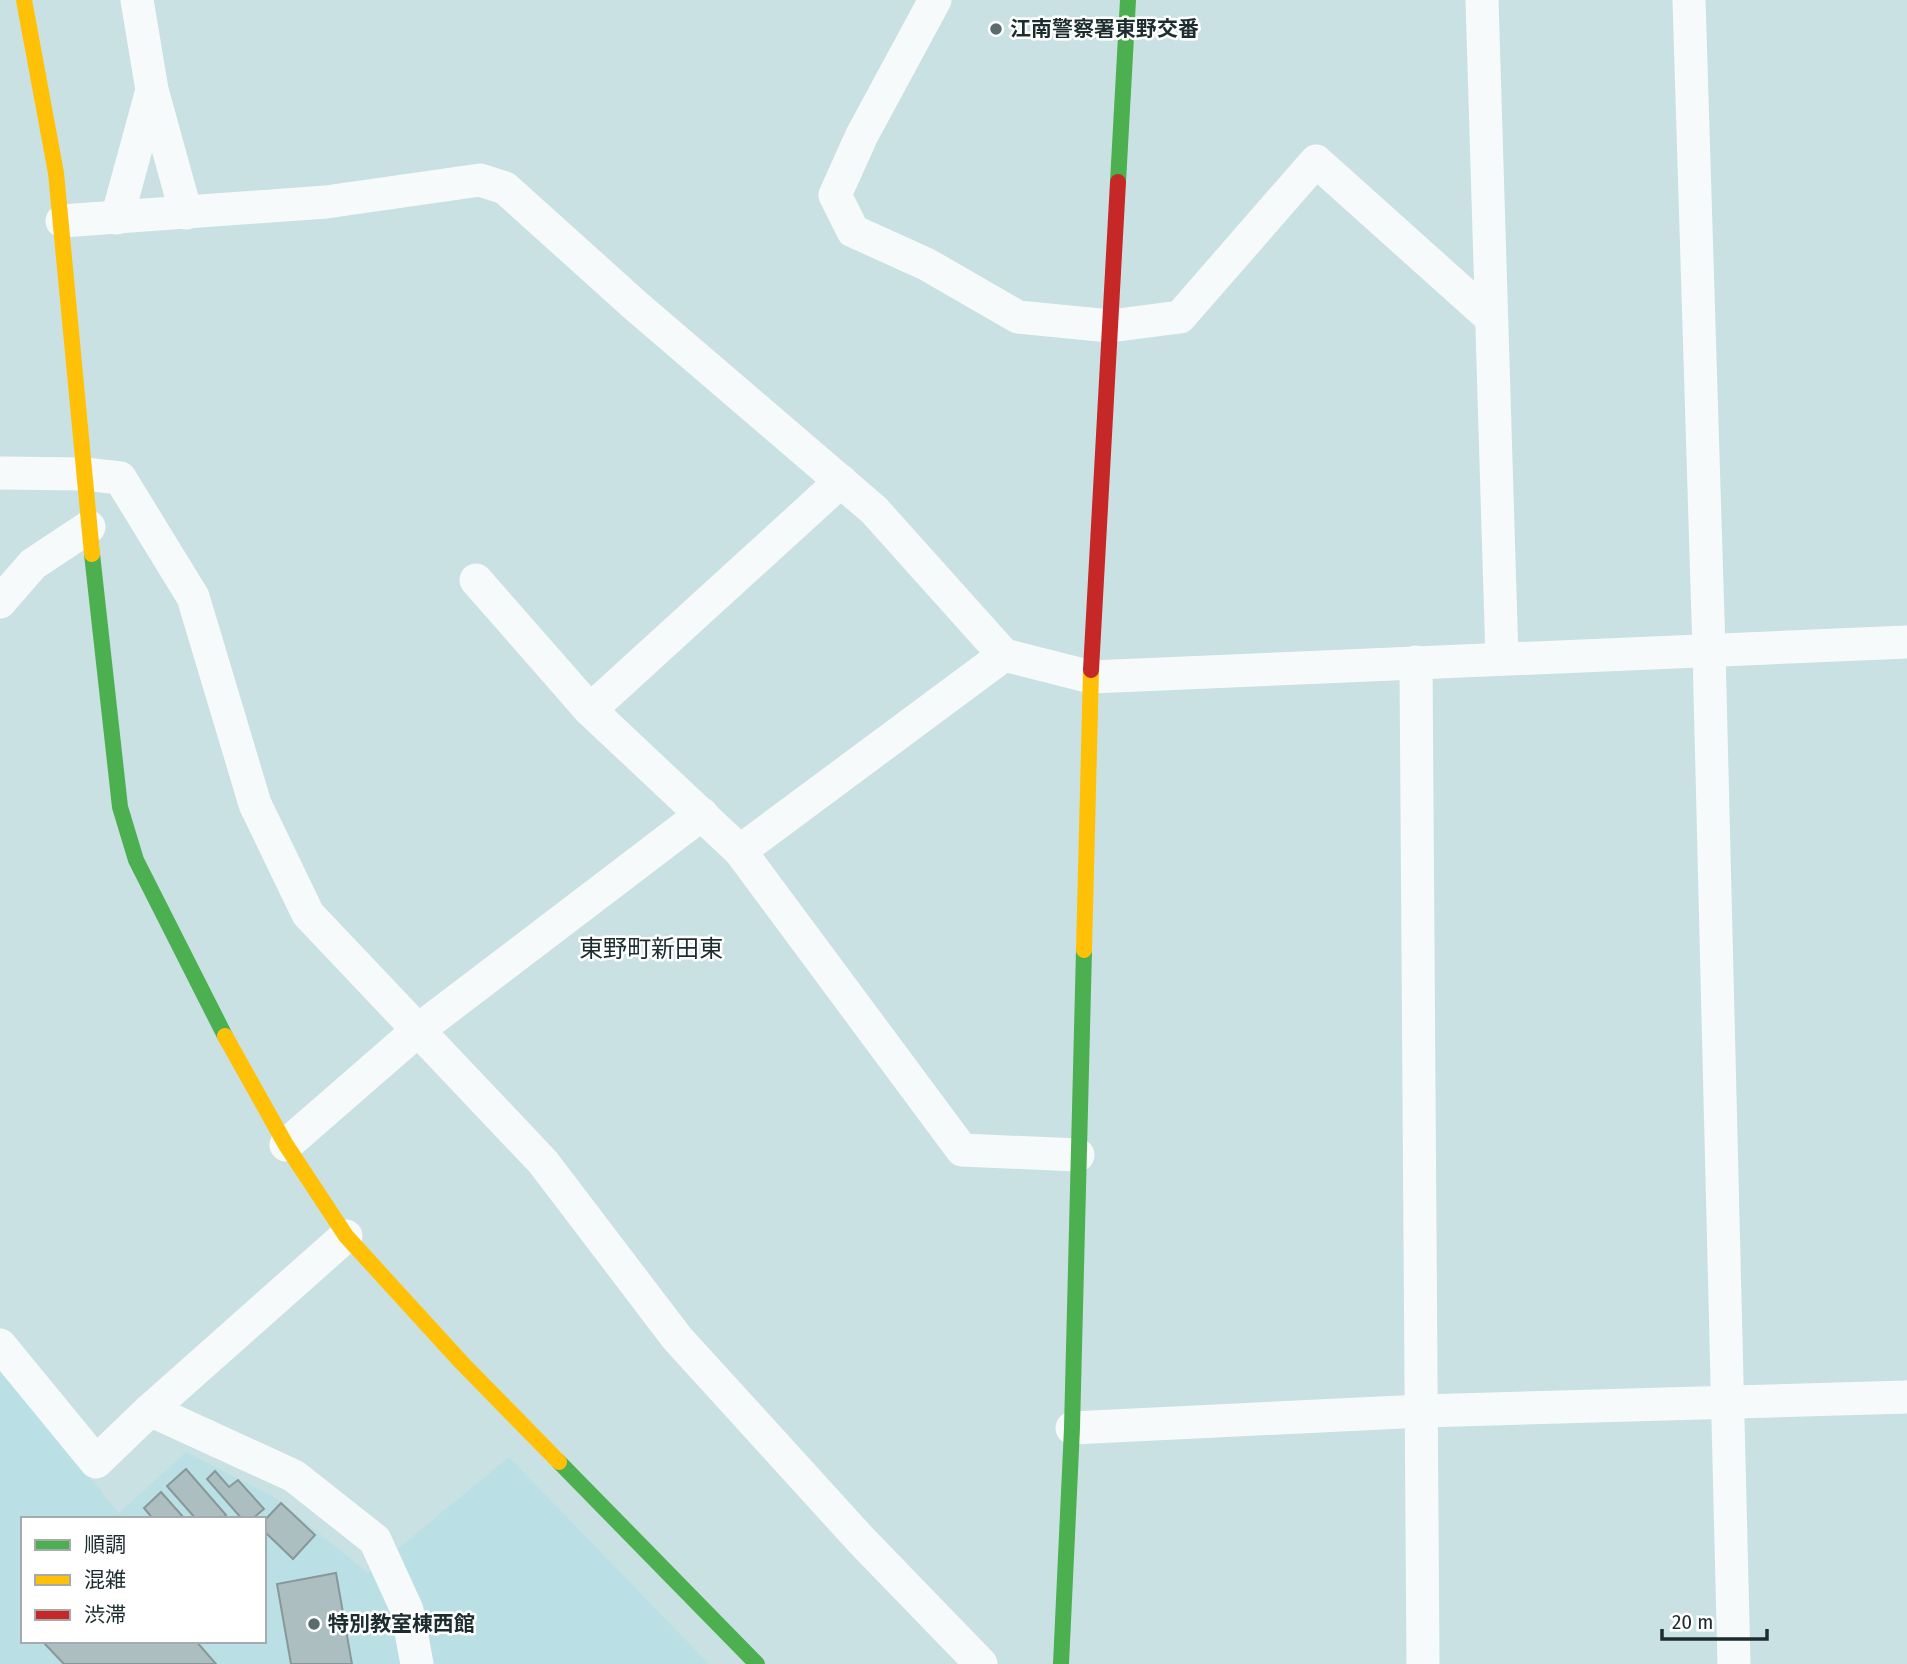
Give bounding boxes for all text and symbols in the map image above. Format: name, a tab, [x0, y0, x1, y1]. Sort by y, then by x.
place label: 江南警察署東野交番	[1010, 16, 1199, 42]
marker: 江南警察署東野交番	[988, 21, 1004, 37]
district label: 東野町新田東	[579, 935, 723, 963]
legend	[21, 1517, 266, 1643]
text: 順調	[84, 1532, 126, 1558]
text: 混雑	[84, 1567, 126, 1593]
scale bar	[1662, 1598, 1767, 1642]
text: 渋滞	[84, 1602, 126, 1628]
text: 20 m	[1672, 1609, 1713, 1635]
place label: 特別教室棟西館	[328, 1611, 475, 1637]
marker: 特別教室棟西館	[306, 1616, 322, 1632]

